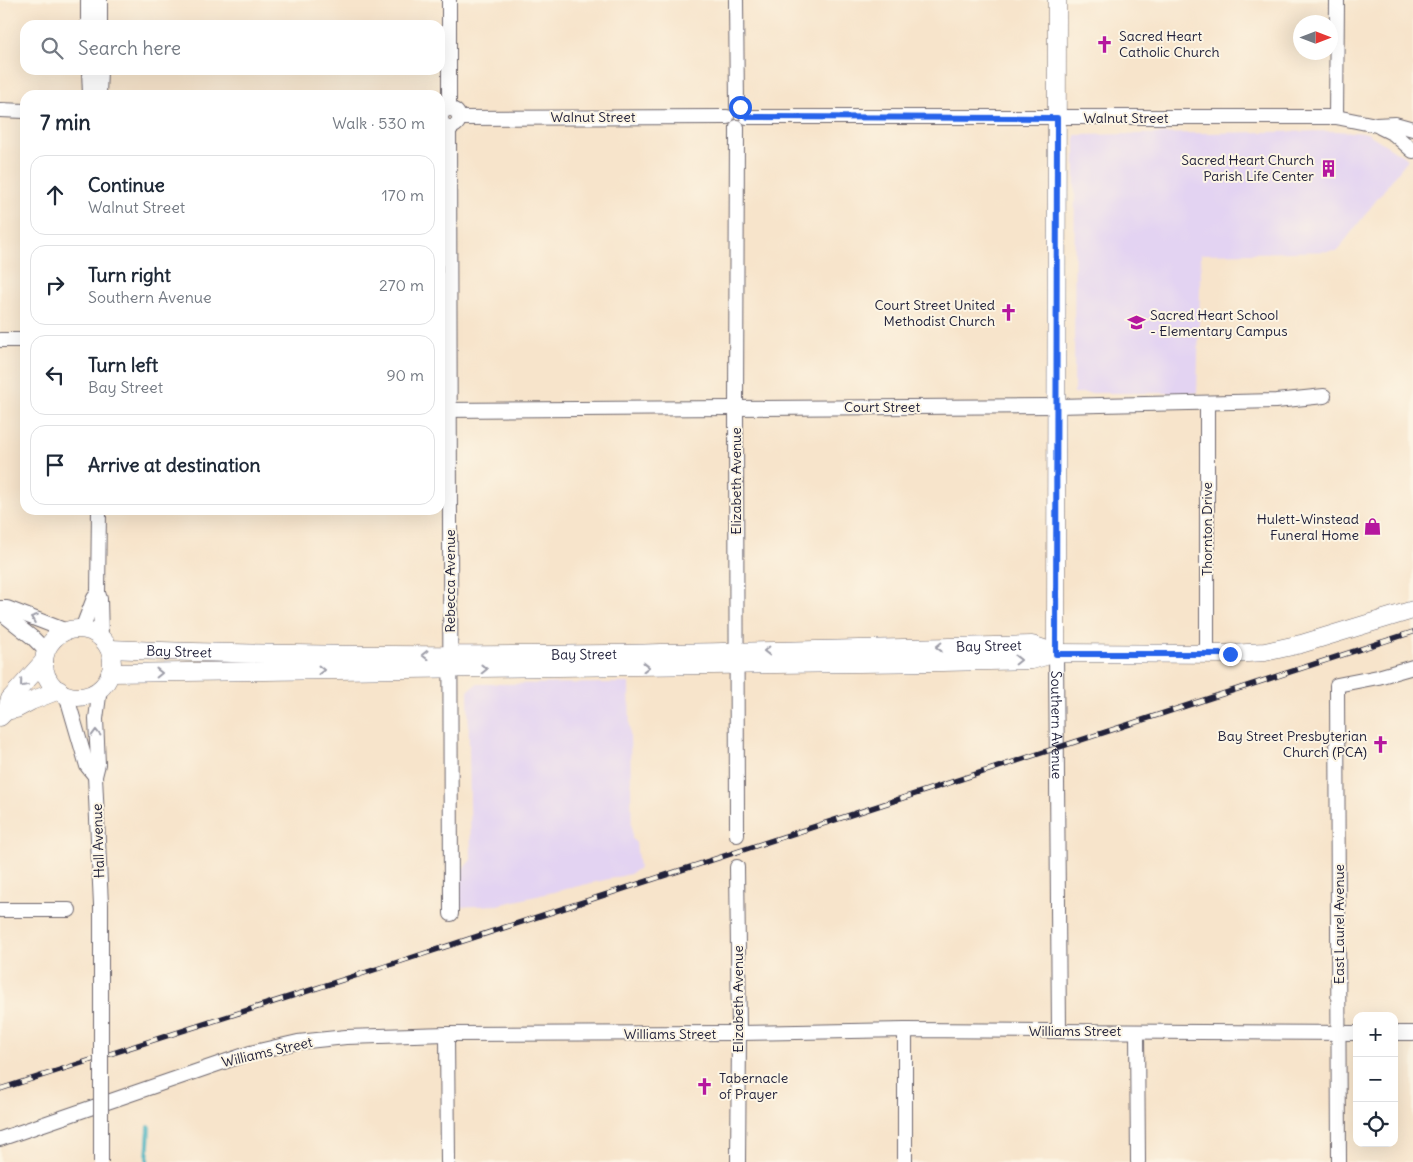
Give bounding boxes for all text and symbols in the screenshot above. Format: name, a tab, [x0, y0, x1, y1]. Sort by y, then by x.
north arrow	[1293, 15, 1338, 60]
search box	[20, 20, 445, 75]
place label: Sacred Heart Catholic Church	[1119, 27, 1220, 61]
icon: search	[38, 34, 66, 62]
church icon: Sacred Heart Catholic Church	[1095, 34, 1115, 54]
text: Search here	[78, 36, 181, 60]
route start	[729, 96, 752, 119]
street label: Walnut Street	[550, 108, 636, 126]
text: 7 min	[40, 109, 91, 136]
street label: Walnut Street	[1083, 109, 1169, 127]
text: Walk · 530 m	[332, 113, 425, 133]
place label: Sacred Heart Church Parish Life Center	[1181, 151, 1314, 185]
building icon: Sacred Heart Church Parish Life Center	[1318, 158, 1338, 178]
text: Continue	[88, 173, 165, 197]
icon: ahead	[41, 181, 69, 209]
text: 170 m	[381, 185, 424, 205]
text: Walnut Street	[88, 197, 185, 217]
text: Turn right	[88, 263, 171, 287]
icon: right	[41, 271, 69, 299]
text: 270 m	[379, 275, 424, 295]
text: Southern Avenue	[88, 287, 212, 307]
place label: Court Street United Methodist Church	[874, 296, 995, 330]
church icon: Court Street United Methodist Church	[999, 303, 1019, 323]
place label: Sacred Heart School - Elementary Campus	[1150, 306, 1288, 340]
school or university icon: Sacred Heart School - Elementary Campus	[1126, 313, 1146, 333]
text: Turn left	[88, 353, 158, 377]
icon: left	[41, 361, 69, 389]
text: 90 m	[386, 365, 424, 385]
text: Bay Street	[88, 377, 163, 397]
street label: Court Street	[844, 398, 920, 416]
street label: Elizabeth Avenue	[727, 427, 745, 535]
icon: arrive	[41, 451, 69, 479]
text: Arrive at destination	[88, 453, 261, 477]
street label: Thornton Drive	[1198, 482, 1216, 576]
place label: Hulett-Winstead Funeral Home	[1257, 510, 1359, 544]
shop icon: Hulett-Winstead Funeral Home	[1363, 517, 1383, 537]
street label: Rebecca Avenue	[441, 529, 459, 633]
one-way arrow	[30, 614, 39, 624]
street label: Bay Street	[956, 636, 1022, 656]
street label: Bay Street	[146, 641, 212, 662]
one-way arrow	[935, 642, 943, 653]
route end	[1219, 643, 1242, 666]
street label: Bay Street	[551, 645, 617, 664]
one-way arrow	[763, 646, 770, 656]
one-way arrow	[421, 650, 428, 660]
one-way arrow	[1014, 655, 1022, 665]
one-way arrow	[643, 662, 651, 672]
one-way arrow	[480, 664, 488, 674]
one-way arrow	[318, 665, 326, 675]
one-way arrow	[155, 667, 163, 678]
street label: Southern Avenue	[1047, 671, 1066, 779]
one-way arrow	[20, 679, 29, 688]
place label: Bay Street Presbyterian Church (PCA)	[1218, 727, 1367, 761]
one-way arrow	[91, 728, 101, 736]
church icon: Bay Street Presbyterian Church (PCA)	[1371, 734, 1391, 754]
street label: Hall Avenue	[88, 803, 108, 879]
street label: East Laurel Avenue	[1330, 864, 1348, 984]
street label: Elizabeth Avenue	[729, 945, 747, 1053]
map controls	[1353, 1012, 1398, 1147]
button: +	[1353, 1012, 1398, 1057]
street label: Williams Street	[1029, 1022, 1122, 1040]
street label: Williams Street	[624, 1025, 717, 1043]
street label: Williams Street	[220, 1033, 314, 1071]
button: −	[1353, 1057, 1398, 1102]
place label: Tabernacle of Prayer	[719, 1069, 788, 1103]
church icon: Tabernacle of Prayer	[695, 1076, 715, 1096]
button: locate	[1353, 1102, 1398, 1147]

